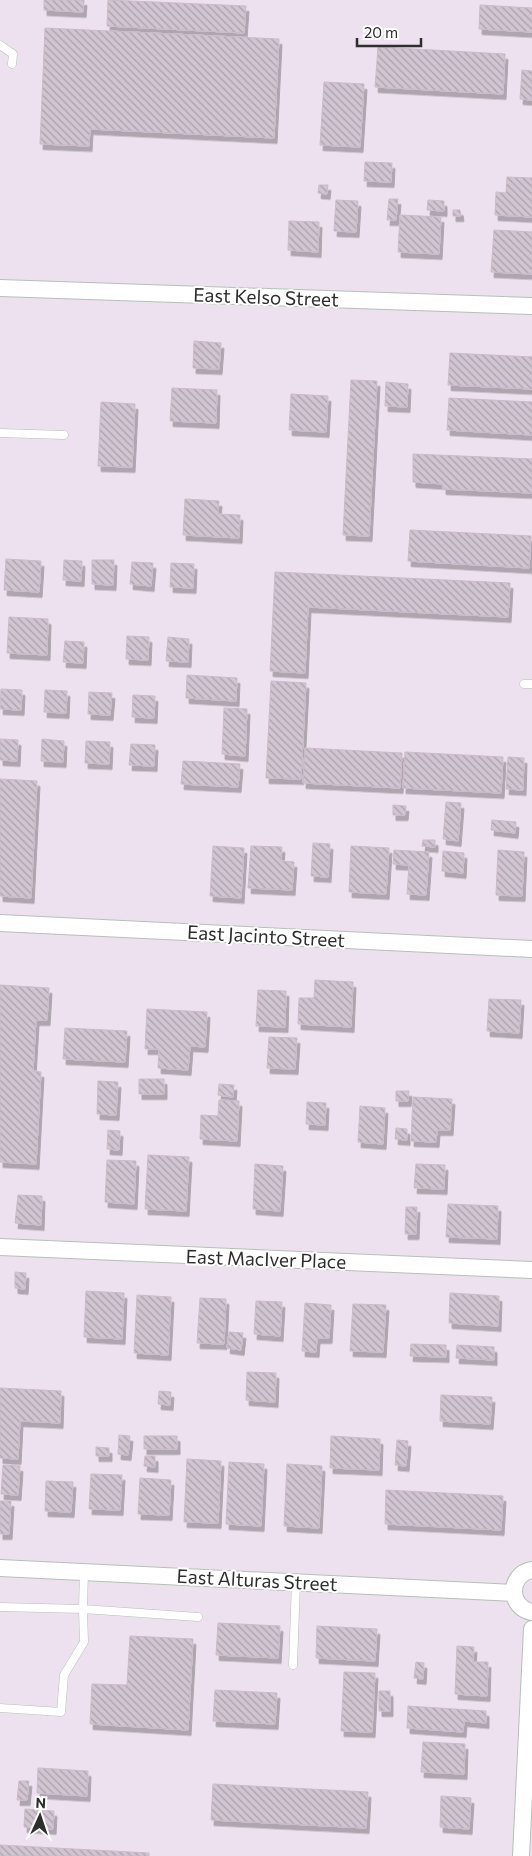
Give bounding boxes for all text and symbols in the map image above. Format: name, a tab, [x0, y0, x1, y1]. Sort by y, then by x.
scale bar	[357, 15, 421, 47]
text: 20 m	[364, 23, 398, 41]
street label: East Kelso Street	[193, 282, 339, 311]
street label: East Jacinto Street	[186, 920, 346, 951]
street label: East MacIver Place	[185, 1244, 347, 1273]
street label: East Alturas Street	[176, 1564, 338, 1595]
north arrow	[15, 1791, 65, 1841]
text: N	[35, 1794, 46, 1811]

